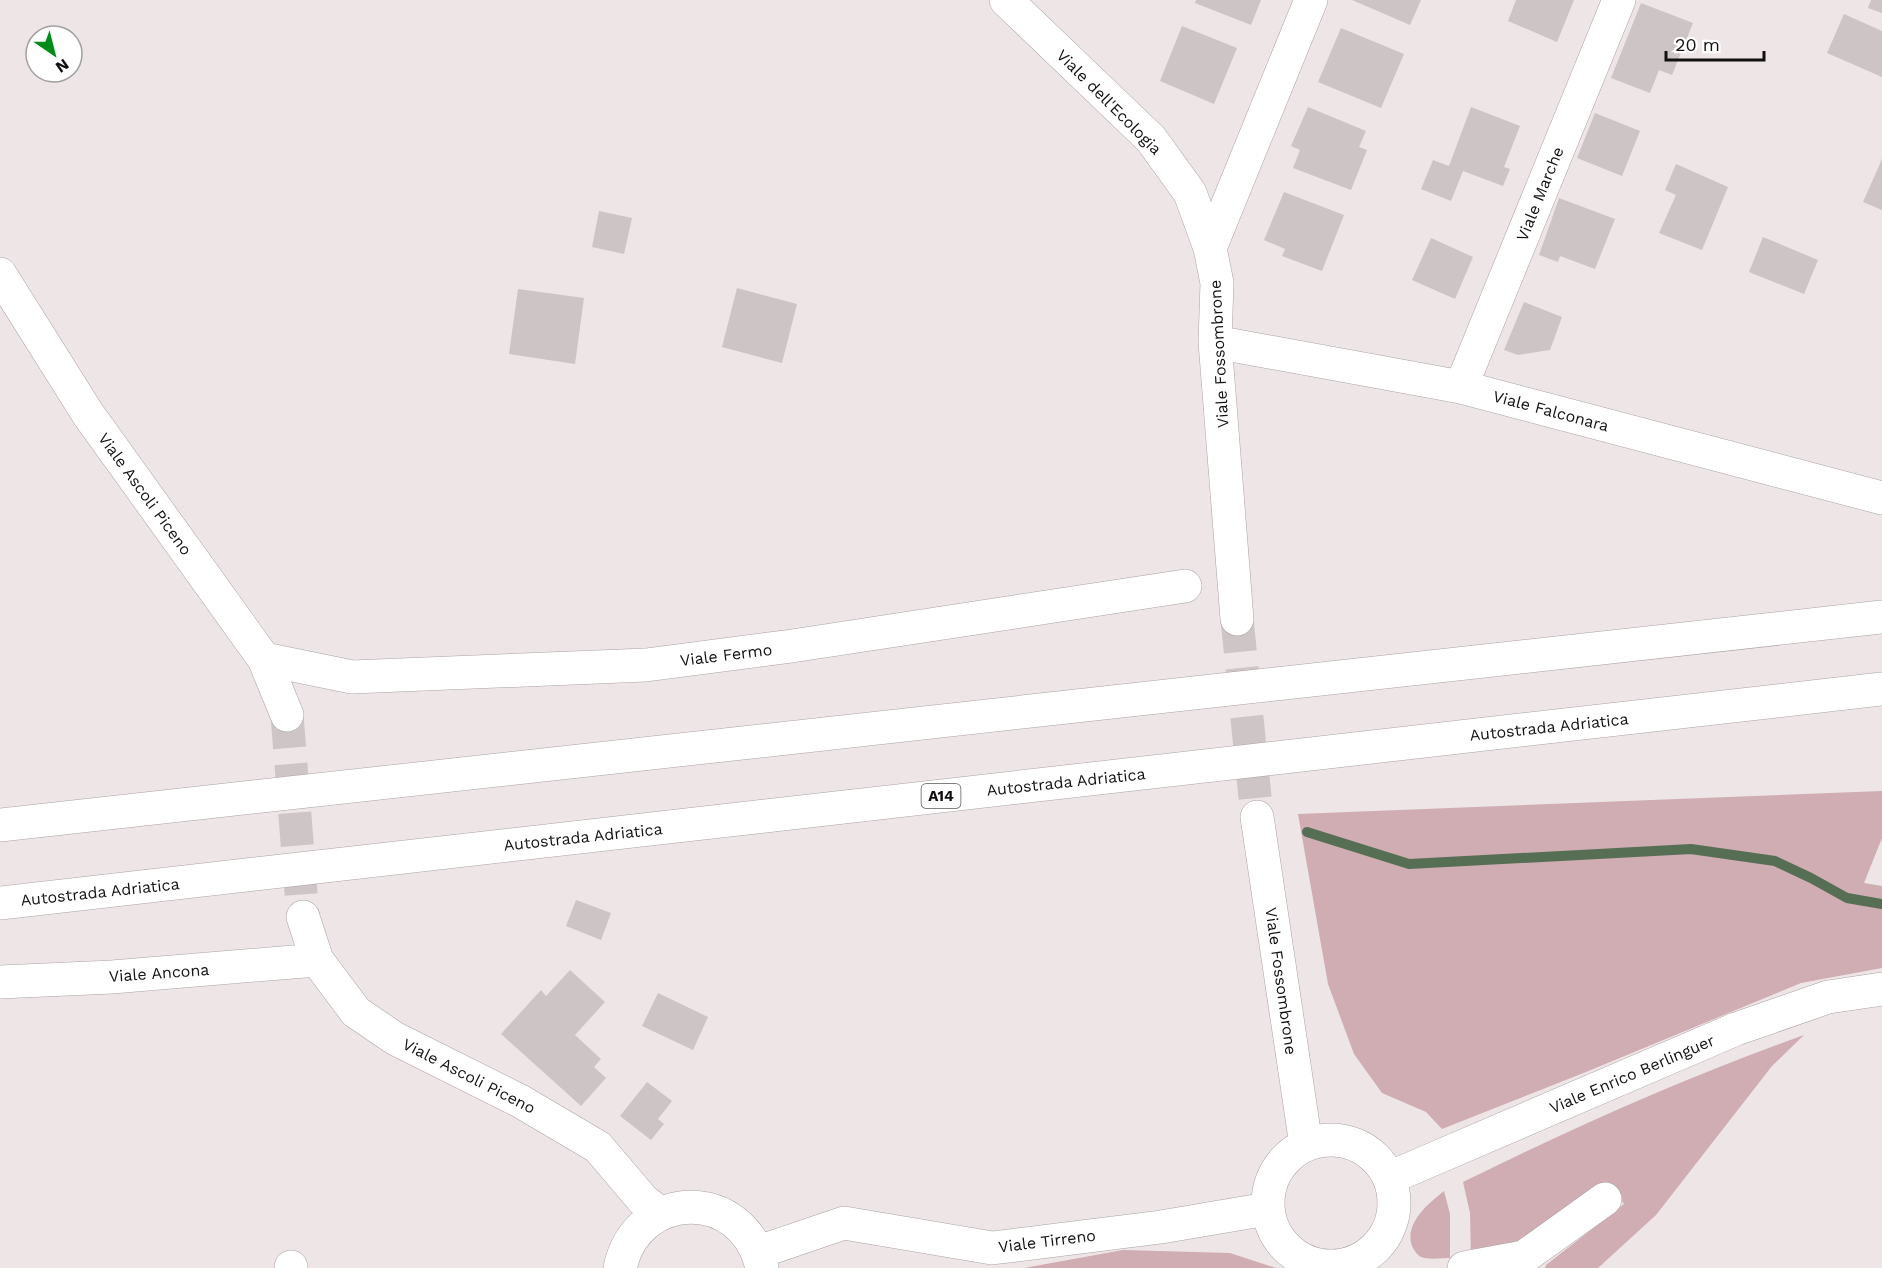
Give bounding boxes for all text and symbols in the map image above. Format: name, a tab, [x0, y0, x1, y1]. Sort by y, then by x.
north arrow	[24, 24, 84, 84]
scale bar	[1666, 24, 1764, 62]
text: 20 m	[1675, 34, 1720, 55]
street label: Viale dell'Ecologia	[1053, 46, 1165, 158]
text: N	[52, 55, 73, 77]
street label: Viale Marche	[1512, 144, 1568, 244]
street label: Viale Fossombrone	[1206, 279, 1232, 429]
street label: Viale Falconara	[1491, 386, 1611, 436]
street label: Viale Ascoli Piceno	[94, 429, 196, 559]
street label: Viale Fermo	[679, 640, 773, 670]
street label: Autostrada Adriatica	[1469, 709, 1629, 745]
street label: Autostrada Adriatica	[986, 764, 1146, 800]
road number: A14	[922, 784, 960, 808]
street label: Autostrada Adriatica	[503, 819, 663, 855]
street label: Autostrada Adriatica	[20, 874, 180, 910]
street label: Viale Fossombrone	[1261, 906, 1301, 1056]
street label: Viale Ancona	[108, 960, 210, 986]
street label: Viale Enrico Berlinguer	[1547, 1030, 1718, 1117]
street label: Viale Ascoli Piceno	[399, 1034, 539, 1118]
street label: Viale Tirreno	[997, 1226, 1097, 1256]

